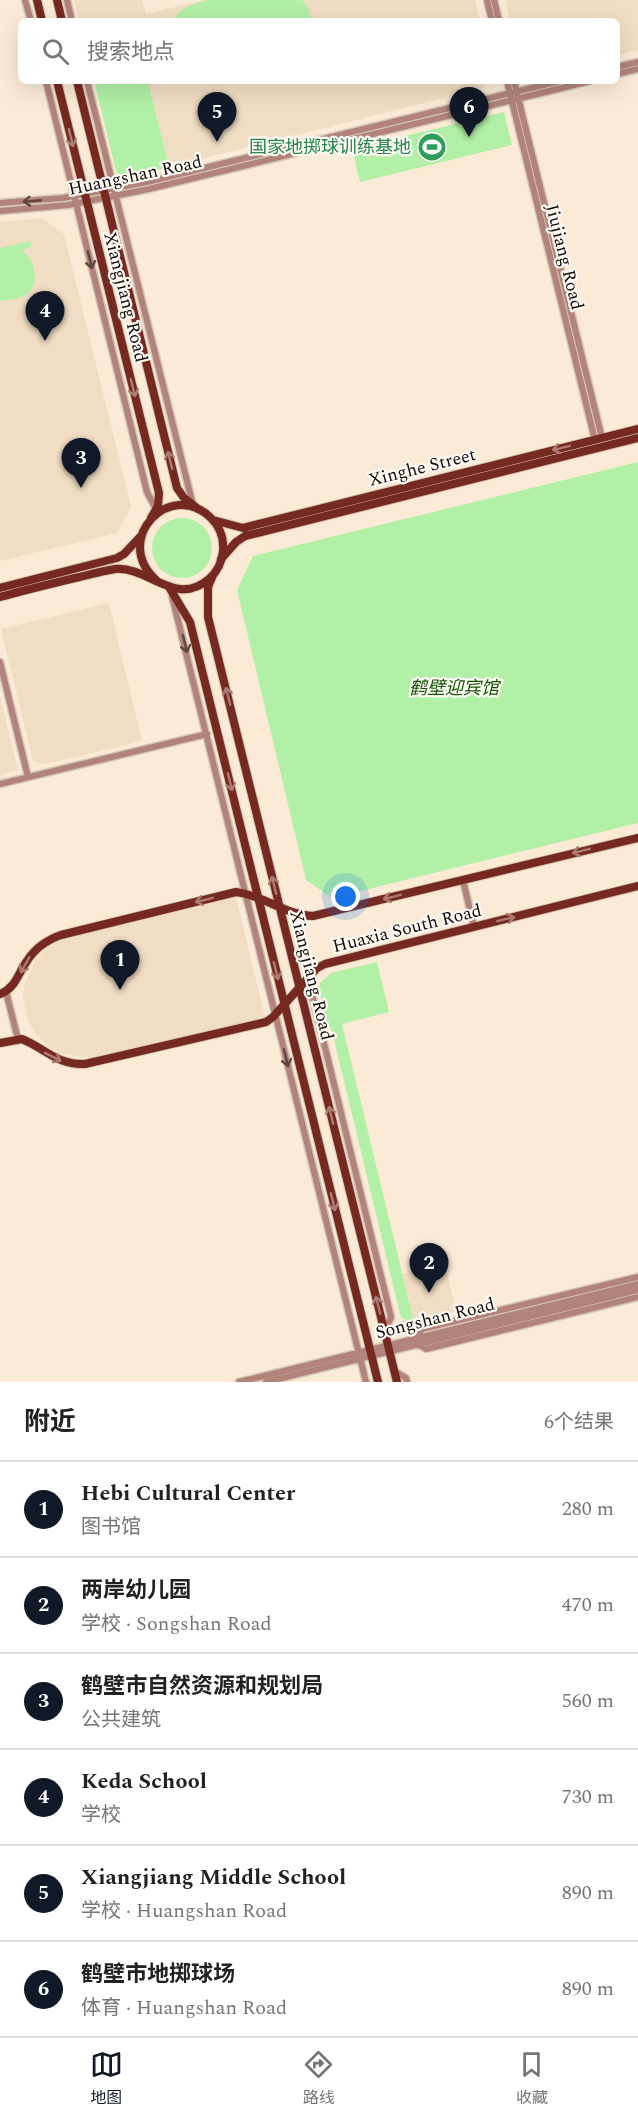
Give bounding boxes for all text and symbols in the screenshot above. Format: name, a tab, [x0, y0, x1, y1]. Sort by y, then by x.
search box	[18, 18, 620, 84]
icon: search	[39, 35, 72, 68]
text: 搜索地点	[87, 36, 175, 69]
pin: 6	[450, 88, 488, 137]
pin: 5	[198, 92, 236, 142]
one-way arrow	[66, 128, 78, 147]
sports icon: 国家地掷球训练基地	[416, 131, 448, 163]
place label: 国家地掷球训练基地	[249, 134, 411, 161]
street label: Huangshan Road	[66, 148, 204, 203]
one-way arrow	[23, 195, 43, 206]
street label: Jiujiang Road	[538, 201, 591, 313]
street label: Xiangjiang Road	[96, 229, 155, 365]
one-way arrow	[85, 250, 97, 269]
pin: 4	[26, 292, 64, 341]
one-way arrow	[128, 378, 140, 397]
pin: 3	[62, 438, 100, 488]
street label: Xinghe Street	[366, 441, 479, 494]
one-way arrow	[552, 443, 571, 454]
one-way arrow	[164, 451, 176, 470]
one-way arrow	[180, 634, 192, 653]
park label: 鹤壁迎宾馆	[409, 675, 502, 702]
one-way arrow	[221, 687, 233, 706]
one-way arrow	[224, 772, 236, 791]
one-way arrow	[572, 846, 591, 858]
one-way arrow	[268, 876, 280, 895]
your location	[331, 882, 360, 911]
one-way arrow	[382, 891, 401, 903]
one-way arrow	[195, 894, 214, 906]
street label: Huaxia South Road	[330, 897, 485, 960]
street label: Xiangjiang Road	[282, 907, 341, 1043]
one-way arrow	[496, 912, 515, 924]
pin: 1	[100, 940, 140, 990]
one-way arrow	[19, 956, 31, 973]
one-way arrow	[271, 962, 283, 981]
one-way arrow	[280, 1048, 292, 1067]
one-way arrow	[44, 1051, 62, 1063]
one-way arrow	[325, 1106, 337, 1125]
one-way arrow	[328, 1192, 340, 1211]
pin: 2	[410, 1244, 448, 1293]
street label: Songshan Road	[373, 1291, 498, 1346]
one-way arrow	[371, 1296, 383, 1315]
text: 附近	[24, 1402, 76, 1442]
text: 6个结果	[544, 1407, 614, 1437]
text: Hebi Cultural Center	[81, 1477, 295, 1510]
text: 1	[38, 1494, 49, 1524]
text: 280 m	[562, 1494, 614, 1524]
text: 图书馆	[81, 1512, 141, 1542]
text: 两岸幼儿园	[81, 1574, 191, 1607]
text: 2	[38, 1590, 49, 1620]
text: 470 m	[562, 1590, 614, 1620]
text: 学校 · Songshan Road	[81, 1609, 272, 1639]
text: 鹤壁市自然资源和规划局	[81, 1670, 323, 1703]
text: 3	[38, 1686, 49, 1716]
text: 560 m	[562, 1686, 614, 1716]
text: 公共建筑	[81, 1705, 161, 1735]
text: Keda School	[81, 1765, 207, 1798]
text: 4	[38, 1782, 49, 1812]
text: 730 m	[562, 1782, 614, 1812]
text: 学校	[81, 1800, 121, 1830]
text: Xiangjiang Middle School	[81, 1861, 346, 1894]
text: 5	[38, 1878, 49, 1908]
text: 890 m	[562, 1878, 614, 1908]
text: 学校 · Huangshan Road	[81, 1896, 287, 1926]
text: 鹤壁市地掷球场	[81, 1958, 235, 1991]
text: 6	[38, 1974, 49, 2004]
text: 890 m	[562, 1974, 614, 2004]
text: 体育 · Huangshan Road	[81, 1993, 287, 2023]
tab: 地图	[90, 2048, 123, 2110]
tab: 路线	[302, 2048, 335, 2110]
tab: 收藏	[515, 2048, 548, 2110]

